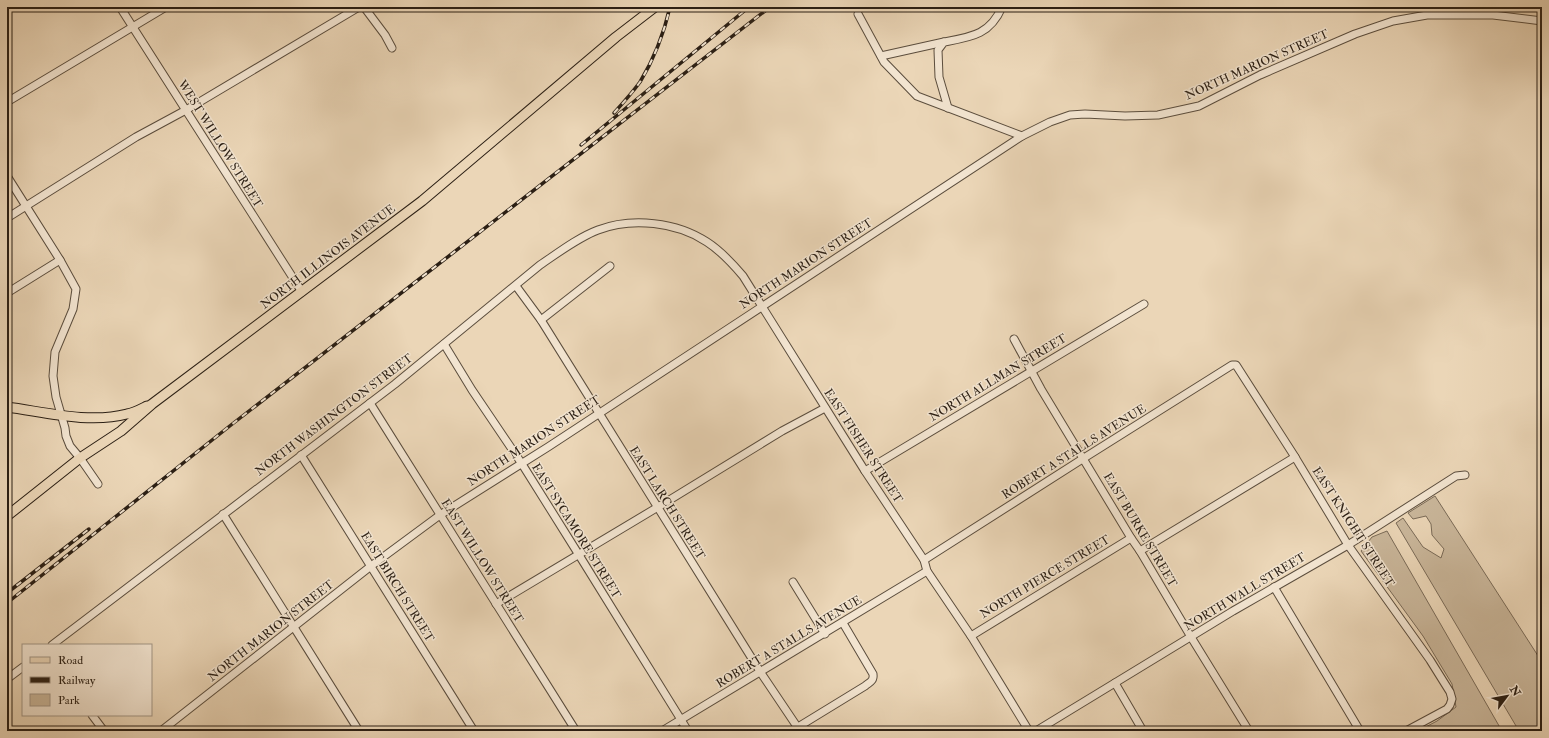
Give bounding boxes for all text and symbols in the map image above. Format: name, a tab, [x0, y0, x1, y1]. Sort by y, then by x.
street label: NORTH MARION STREET	[1183, 26, 1331, 104]
street label: WEST WILLOW STREET	[174, 76, 266, 211]
street label: NORTH ILLINOIS AVENUE	[258, 201, 399, 313]
street label: NORTH MARION STREET	[737, 215, 875, 313]
street label: NORTH ALLMAN STREET	[927, 331, 1070, 425]
street label: NORTH WASHINGTON STREET	[252, 351, 416, 479]
street label: EAST FISHER STREET	[820, 386, 906, 506]
street label: NORTH MARION STREET	[465, 392, 603, 490]
street label: ROBERT A STALLS AVENUE	[999, 401, 1149, 503]
street label: EAST LARCH STREET	[626, 444, 708, 563]
street label: EAST SYCAMORE STREET	[528, 461, 624, 601]
street label: EAST KNIGHT STREET	[1309, 464, 1397, 590]
street label: EAST BURKE STREET	[1100, 470, 1180, 590]
street label: EAST WILLOW STREET	[438, 496, 526, 626]
street label: EAST BIRCH STREET	[357, 529, 437, 645]
street label: NORTH PIERCE STREET	[977, 532, 1113, 622]
street label: NORTH WALL STREET	[1181, 550, 1309, 634]
street label: NORTH MARION STREET	[205, 577, 337, 685]
street label: ROBERT A STALLS AVENUE	[713, 592, 865, 691]
legend	[22, 644, 152, 716]
text: Road	[58, 653, 83, 668]
text: Railway	[58, 673, 96, 688]
north arrow	[1487, 676, 1527, 716]
text: N	[1506, 682, 1524, 700]
text: Park	[58, 693, 80, 708]

